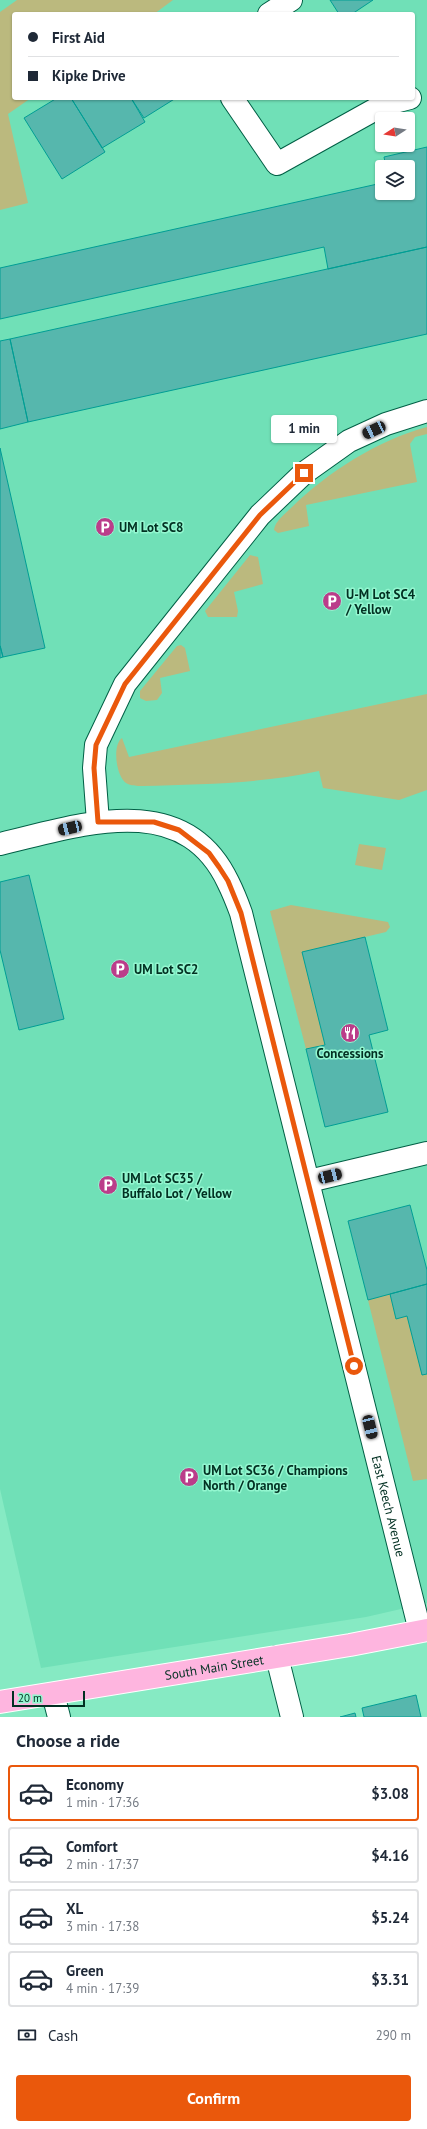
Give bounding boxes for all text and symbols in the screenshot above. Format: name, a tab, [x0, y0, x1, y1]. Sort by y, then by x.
text: First Aid	[52, 28, 105, 47]
text: Kipke Drive	[52, 66, 126, 85]
north arrow	[375, 112, 415, 152]
map controls	[375, 112, 415, 200]
button: layers	[375, 160, 415, 200]
callout: 1 min	[271, 415, 337, 443]
car	[361, 419, 387, 441]
text: 1 min	[288, 420, 320, 437]
route end	[295, 464, 313, 482]
parking icon: UM Lot SC8	[94, 516, 116, 538]
place label: UM Lot SC8	[119, 519, 183, 536]
place label: U-M Lot SC4 / Yellow	[345, 586, 416, 618]
parking icon: U-M Lot SC4 / Yellow	[321, 590, 343, 612]
car	[57, 819, 83, 837]
parking icon: UM Lot SC2	[109, 958, 131, 980]
place label: UM Lot SC2	[134, 961, 198, 978]
restaurant icon: Concessions	[339, 1022, 361, 1044]
place label: Concessions	[317, 1045, 384, 1062]
car	[317, 1167, 343, 1185]
place label: UM Lot SC35 / Buffalo Lot / Yellow	[122, 1170, 232, 1202]
parking icon: UM Lot SC35 / Buffalo Lot / Yellow	[97, 1174, 119, 1196]
route start	[345, 1357, 363, 1375]
car	[361, 1414, 379, 1440]
street label: East Keech Avenue	[368, 1454, 409, 1559]
place label: UM Lot SC36 / Champions North / Orange	[203, 1462, 348, 1494]
parking icon: UM Lot SC36 / Champions North / Orange	[178, 1466, 200, 1488]
street label: South Main Street	[164, 1651, 266, 1684]
scale bar	[12, 1689, 85, 1708]
text: 20 m	[18, 1691, 42, 1705]
text: Choose a ride	[16, 1729, 120, 1752]
icon: car	[18, 1775, 54, 1811]
text: Economy	[66, 1775, 124, 1794]
text: $3.08	[371, 1784, 409, 1803]
text: 1 min · 17:36	[66, 1794, 139, 1811]
icon: car	[18, 1837, 54, 1873]
text: Comfort	[66, 1837, 118, 1856]
text: $4.16	[371, 1846, 409, 1865]
text: 2 min · 17:37	[66, 1856, 139, 1873]
icon: car	[18, 1899, 54, 1935]
text: XL	[66, 1899, 83, 1918]
text: $5.24	[371, 1908, 409, 1927]
text: 3 min · 17:38	[66, 1918, 139, 1935]
icon: car	[18, 1961, 54, 1997]
text: Green	[66, 1961, 104, 1980]
text: $3.31	[371, 1970, 409, 1989]
text: 4 min · 17:39	[66, 1980, 139, 1997]
icon: cash	[16, 2024, 38, 2046]
text: Cash	[48, 2026, 78, 2045]
text: 290 m	[376, 2027, 411, 2044]
button: Confirm	[16, 2075, 411, 2121]

